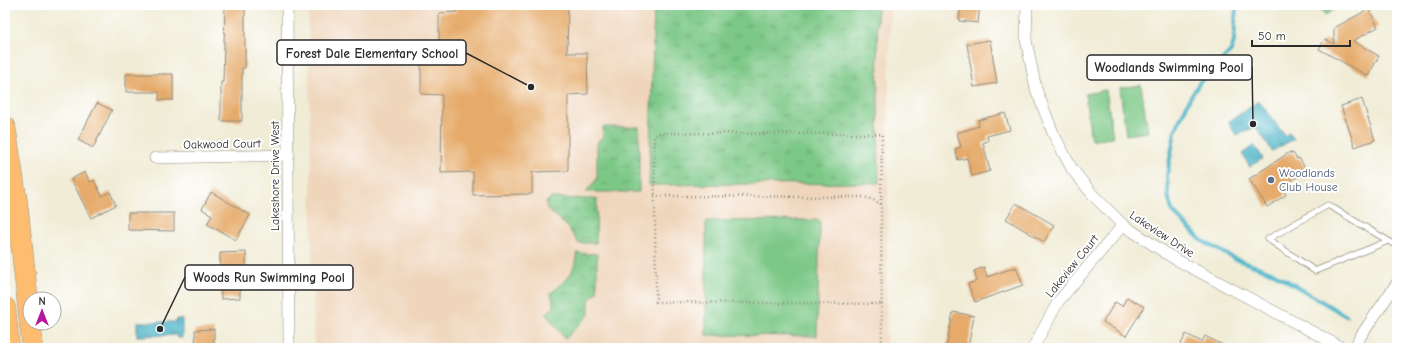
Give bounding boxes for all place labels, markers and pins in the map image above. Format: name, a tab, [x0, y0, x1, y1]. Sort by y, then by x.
callout: Forest Dale Elementary School	[277, 40, 466, 65]
callout: Woodlands Swimming Pool	[1087, 55, 1252, 80]
place label: Woodlands Club House	[1279, 166, 1338, 194]
marker: Woodlands Club House	[1266, 175, 1276, 185]
callout: Woods Run Swimming Pool	[185, 265, 353, 290]

